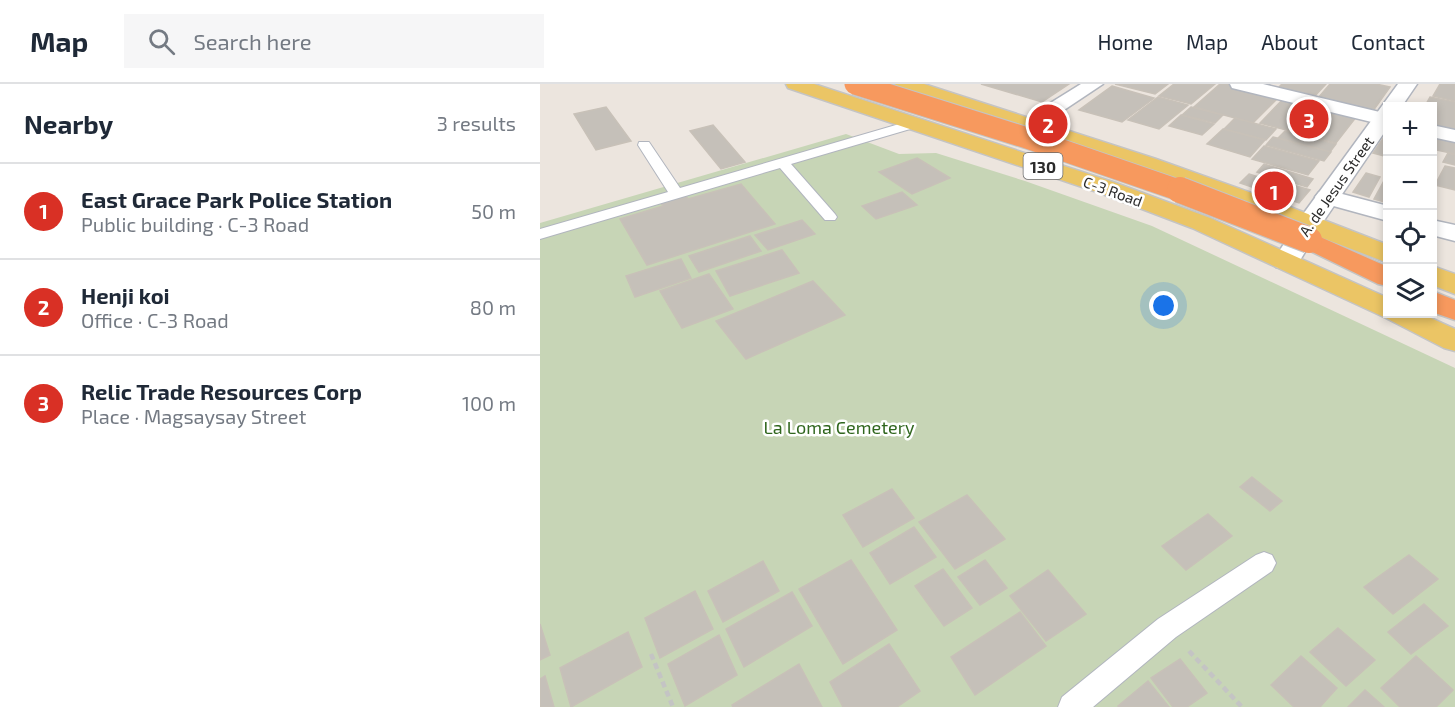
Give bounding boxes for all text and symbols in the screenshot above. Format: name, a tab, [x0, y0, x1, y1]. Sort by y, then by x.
search box	[124, 14, 544, 68]
text: Map	[30, 24, 88, 58]
icon: search	[145, 25, 178, 58]
text: Search here	[193, 28, 312, 54]
text: Home	[1097, 29, 1153, 54]
text: Map	[1186, 29, 1228, 54]
text: About	[1261, 29, 1318, 54]
text: Contact	[1351, 29, 1425, 54]
pin: 3	[1290, 96, 1328, 141]
pin: 2	[1028, 102, 1068, 147]
map controls	[1383, 102, 1437, 318]
button: +	[1383, 102, 1437, 156]
text: Nearby	[24, 108, 113, 139]
text: 3 results	[437, 111, 516, 135]
street label: A. de Jesus Street	[1295, 132, 1377, 239]
road number: 130	[1024, 153, 1062, 179]
button: −	[1383, 156, 1437, 210]
pin: 1	[1254, 168, 1294, 214]
street label: C-3 Road	[1081, 172, 1145, 210]
text: East Grace Park Police Station	[81, 186, 392, 212]
text: 1	[39, 199, 48, 223]
text: 50 m	[471, 199, 516, 223]
button: locate	[1383, 210, 1437, 264]
text: Public building · C-3 Road	[81, 212, 309, 236]
button: layers	[1383, 264, 1437, 318]
text: Henji koi	[81, 282, 170, 308]
your location	[1149, 291, 1178, 320]
text: 2	[38, 295, 49, 319]
text: 80 m	[470, 295, 516, 319]
text: Office · C-3 Road	[81, 308, 229, 332]
text: Relic Trade Resources Corp	[81, 378, 362, 404]
text: 3	[38, 391, 49, 415]
text: 100 m	[462, 391, 516, 415]
text: Place · Magsaysay Street	[81, 404, 306, 428]
park label: La Loma Cemetery	[764, 416, 915, 438]

